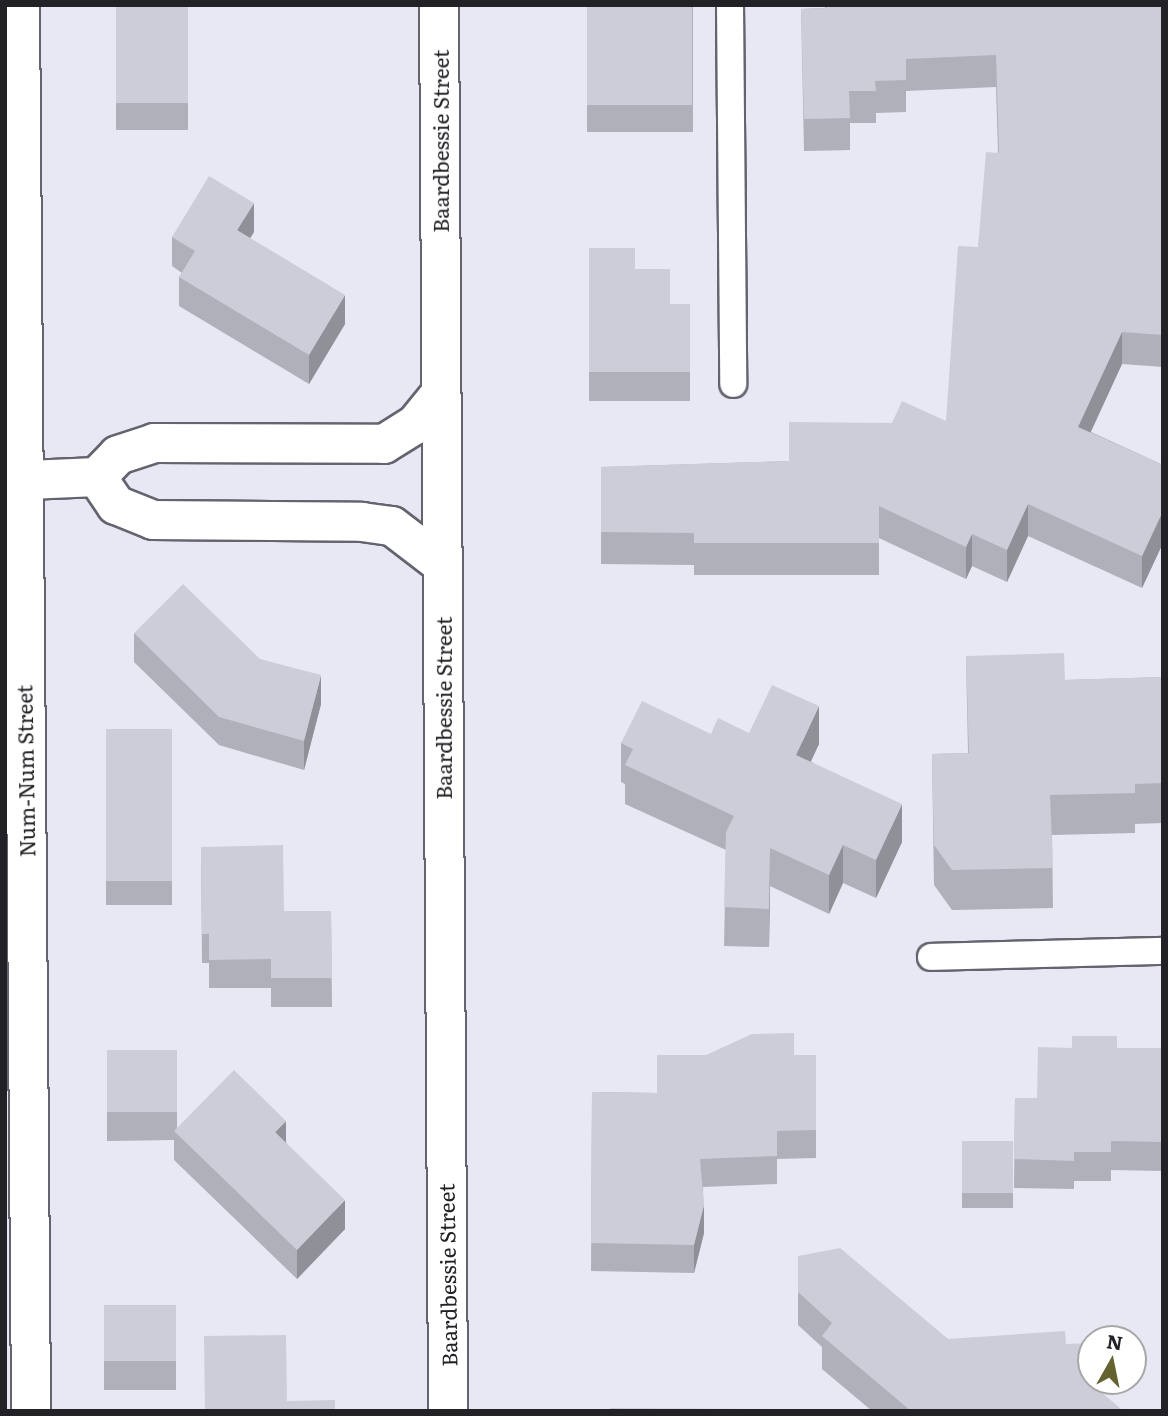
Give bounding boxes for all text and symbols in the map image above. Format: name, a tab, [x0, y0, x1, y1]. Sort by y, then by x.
street label: Baardbessie Street	[427, 49, 453, 233]
street label: Baardbessie Street	[430, 616, 456, 800]
street label: Num-Num Street	[11, 685, 39, 857]
street label: Baardbessie Street	[433, 1183, 461, 1367]
north arrow	[1077, 1325, 1147, 1395]
text: N	[1105, 1326, 1125, 1356]

